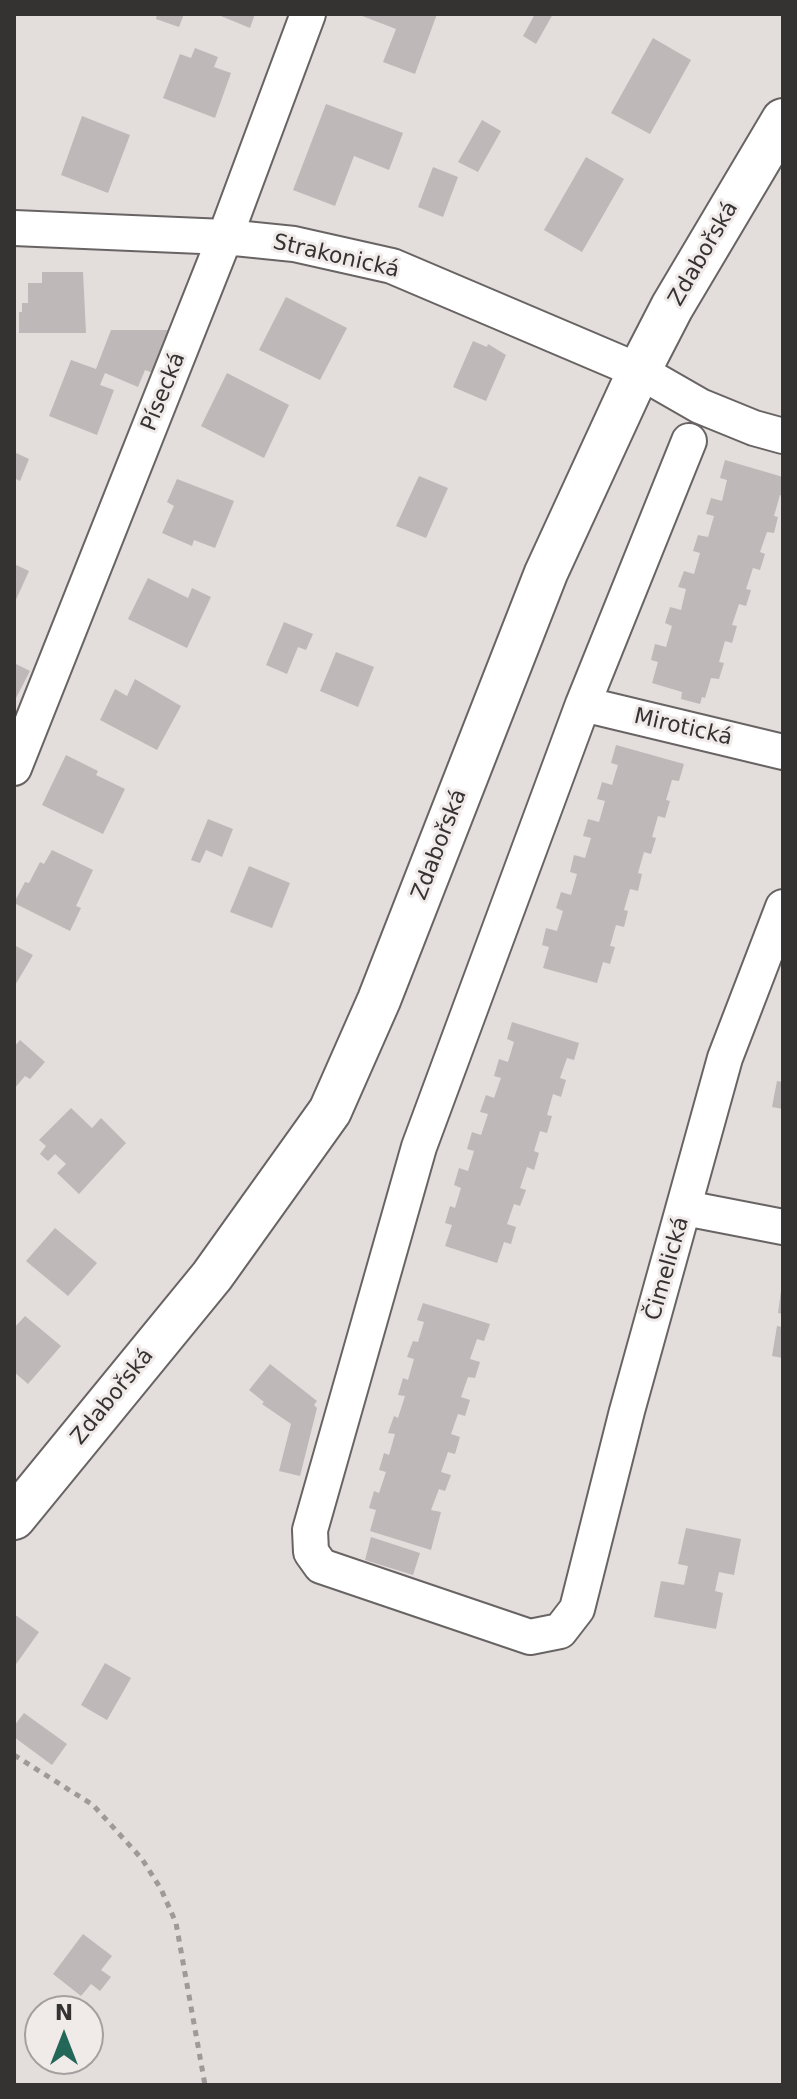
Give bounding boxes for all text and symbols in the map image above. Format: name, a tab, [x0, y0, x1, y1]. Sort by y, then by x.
street label: Zdabořská	[663, 197, 745, 311]
street label: Strakonická	[270, 230, 402, 284]
street label: Písecká	[136, 349, 192, 435]
street label: Mirotická	[631, 704, 735, 752]
street label: Zdabořská	[407, 786, 473, 904]
street label: Čimelická	[641, 1214, 695, 1324]
street label: Zdabořská	[66, 1344, 160, 1450]
north arrow	[24, 1995, 104, 2075]
text: N	[55, 2000, 73, 2025]

